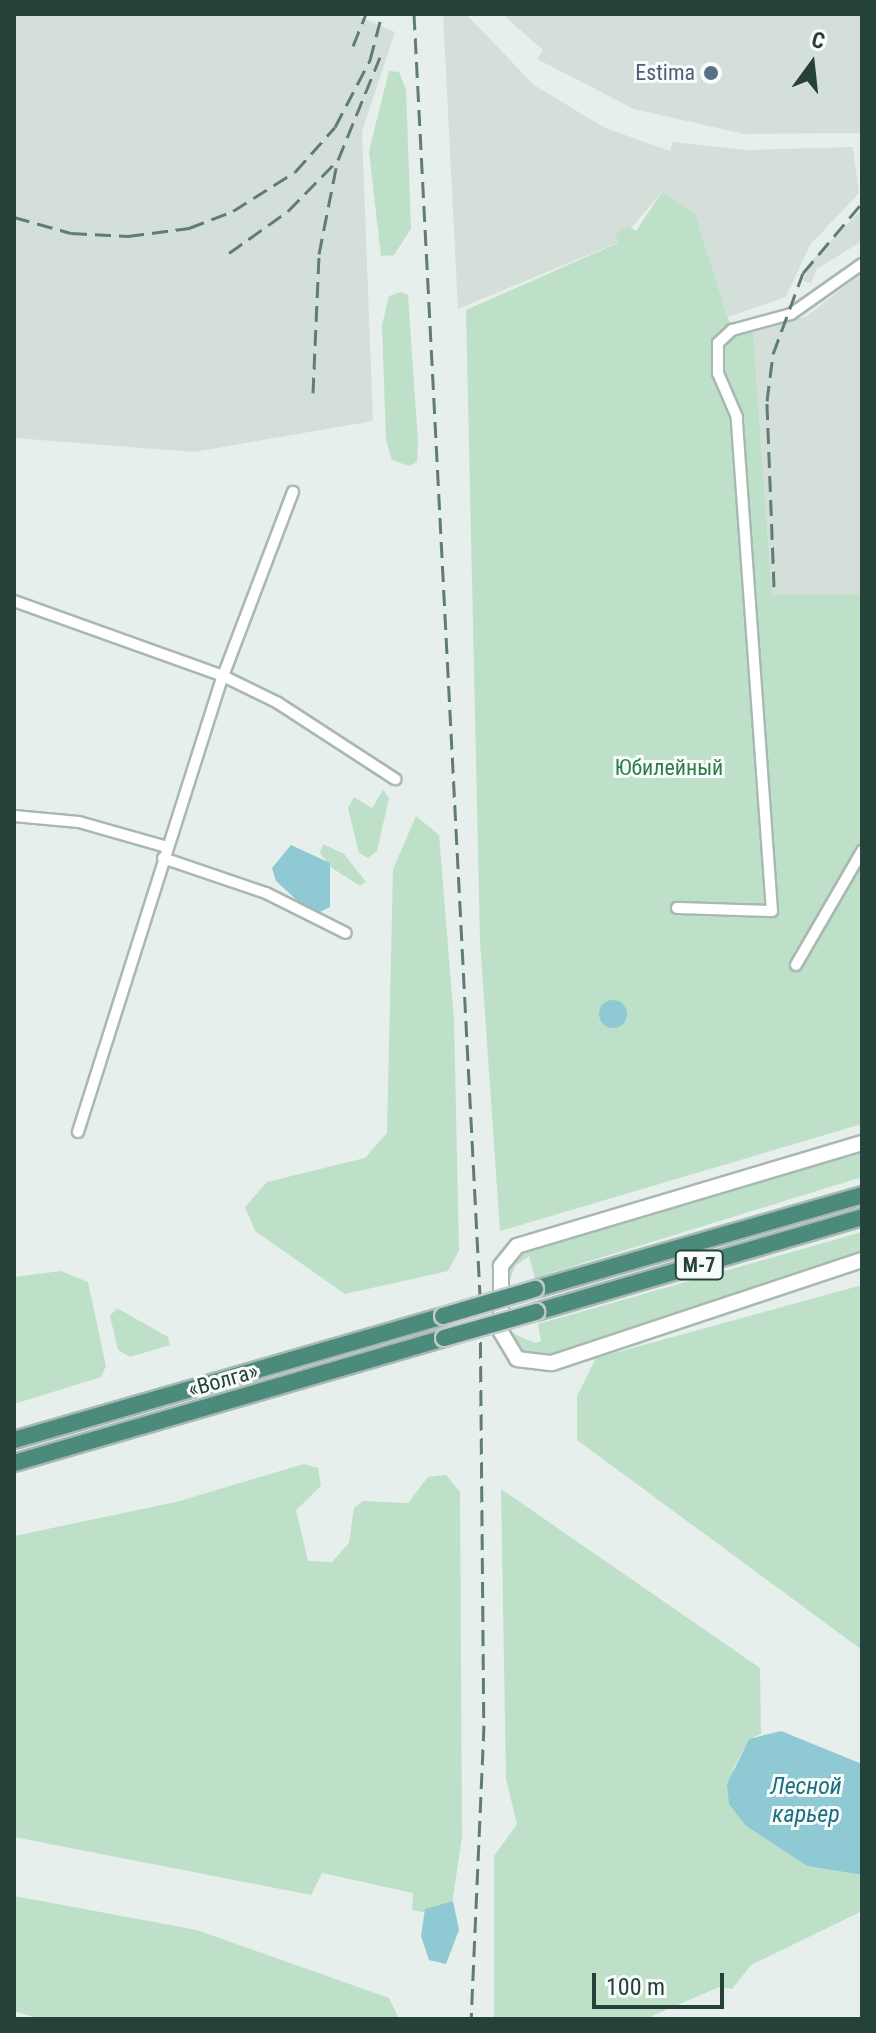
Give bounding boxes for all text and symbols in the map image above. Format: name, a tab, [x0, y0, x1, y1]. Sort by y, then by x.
north arrow	[772, 24, 852, 104]
text: С	[809, 27, 828, 54]
place label: Estima	[635, 60, 695, 86]
marker: Estima	[702, 64, 720, 82]
park label: Юбилейный	[615, 755, 723, 781]
road number: М-7	[673, 1249, 725, 1281]
street label: «Волга»	[185, 1357, 261, 1403]
water label: Лесной карьер	[770, 1773, 842, 1829]
scale bar	[596, 1957, 728, 2007]
text: 100 m	[606, 1973, 665, 2001]

